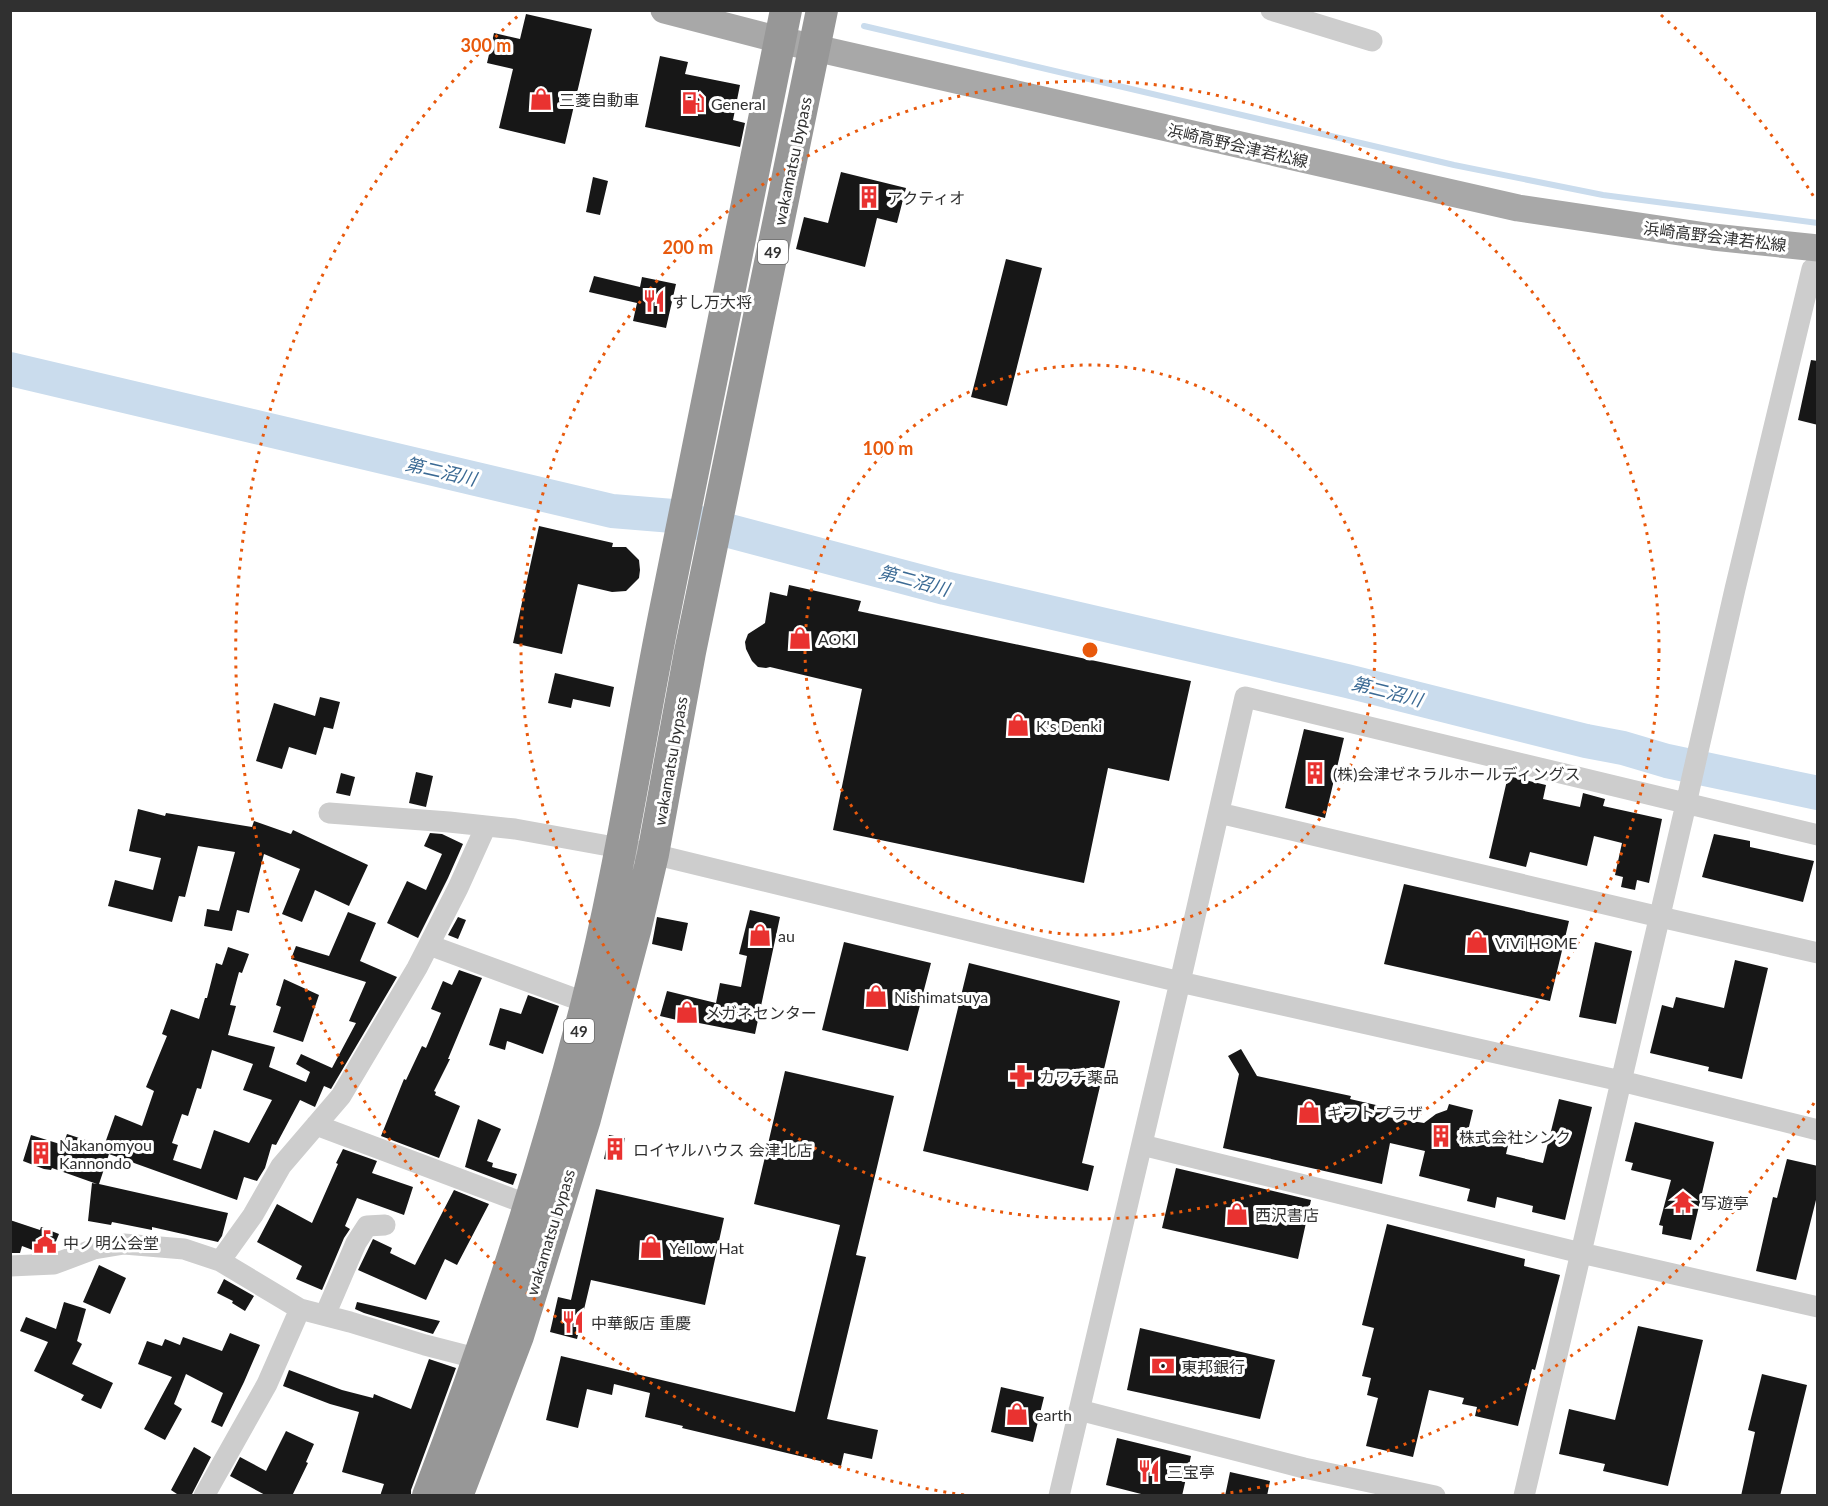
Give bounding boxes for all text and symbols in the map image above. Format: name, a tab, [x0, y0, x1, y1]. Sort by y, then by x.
text: 300 m	[461, 34, 511, 56]
shop icon: 三菱自動車	[528, 86, 554, 112]
place label: 三菱自動車	[559, 90, 639, 109]
fuel station icon: General	[680, 90, 706, 116]
place label: General	[711, 94, 766, 113]
street label: wakamatsu bypass	[769, 95, 815, 227]
street label: 浜崎高野会津若松線	[1166, 120, 1310, 170]
building icon: アクティオ	[856, 184, 882, 210]
place label: アクティオ	[887, 188, 965, 207]
street label: 浜崎高野会津若松線	[1642, 218, 1788, 254]
text: 200 m	[663, 236, 713, 258]
road number: 49	[758, 240, 788, 264]
restaurant icon: すし万大将	[641, 288, 667, 314]
place label: すし万大将	[672, 292, 752, 311]
text: 100 m	[863, 437, 913, 459]
water label: 第二沼川	[403, 452, 481, 490]
water label: 第二沼川	[876, 560, 954, 600]
shop icon: AOKI	[787, 625, 813, 651]
place label: AOKI	[818, 629, 856, 648]
centre of rings	[1080, 640, 1100, 660]
water label: 第二沼川	[1349, 672, 1427, 711]
street label: wakamatsu bypass	[649, 695, 691, 827]
shop icon: K's Denki	[1005, 712, 1031, 738]
place label: K's Denki	[1036, 716, 1102, 735]
building icon: (株)会津ゼネラルホールディングス	[1302, 760, 1328, 786]
place label: (株)会津ゼネラルホールディングス	[1333, 764, 1580, 783]
shop icon: au	[747, 922, 773, 948]
place label: au	[778, 926, 795, 945]
shop icon: ViVi HOME	[1464, 929, 1490, 955]
place label: ViVi HOME	[1495, 933, 1578, 952]
shop icon: Nishimatsuya	[863, 983, 889, 1009]
place label: Nishimatsuya	[894, 987, 988, 1006]
shop icon: メガネセンター	[674, 999, 700, 1025]
place label: メガネセンター	[705, 1003, 817, 1022]
road number: 49	[564, 1019, 594, 1043]
pharmacy icon: カワチ薬品	[1008, 1063, 1034, 1089]
place label: カワチ薬品	[1039, 1067, 1119, 1086]
shop icon: ギフトプラザ	[1296, 1099, 1322, 1125]
place label: ギフトプラザ	[1327, 1103, 1423, 1122]
building icon: 株式会社シンク	[1428, 1123, 1454, 1149]
place label: 株式会社シンク	[1459, 1127, 1571, 1146]
place label: Nakanomyou Kannondo	[59, 1135, 152, 1172]
building icon: ロイヤルハウス 会津北店	[602, 1136, 628, 1162]
building icon: Nakanomyou Kannondo	[28, 1140, 54, 1166]
place label: ロイヤルハウス 会津北店	[633, 1140, 813, 1159]
street label: wakamatsu bypass	[522, 1167, 578, 1297]
temple icon: 写遊亭	[1670, 1189, 1696, 1215]
place label: 写遊亭	[1701, 1193, 1749, 1212]
shop icon: 西沢書店	[1224, 1201, 1250, 1227]
place label: 西沢書店	[1255, 1205, 1319, 1224]
public building icon: 中ノ明公会堂	[32, 1229, 58, 1255]
place label: 中ノ明公会堂	[63, 1233, 159, 1252]
shop icon: Yellow Hat	[638, 1234, 664, 1260]
place label: Yellow Hat	[669, 1238, 744, 1257]
restaurant icon: 中華飯店 重慶	[560, 1309, 586, 1335]
place label: 中華飯店 重慶	[591, 1313, 691, 1332]
bank icon: 東邦銀行	[1150, 1353, 1176, 1379]
place label: 東邦銀行	[1181, 1357, 1245, 1376]
shop icon: earth	[1004, 1401, 1030, 1427]
place label: earth	[1035, 1405, 1072, 1424]
restaurant icon: 三宝亭	[1136, 1458, 1162, 1484]
place label: 三宝亭	[1167, 1462, 1215, 1481]

